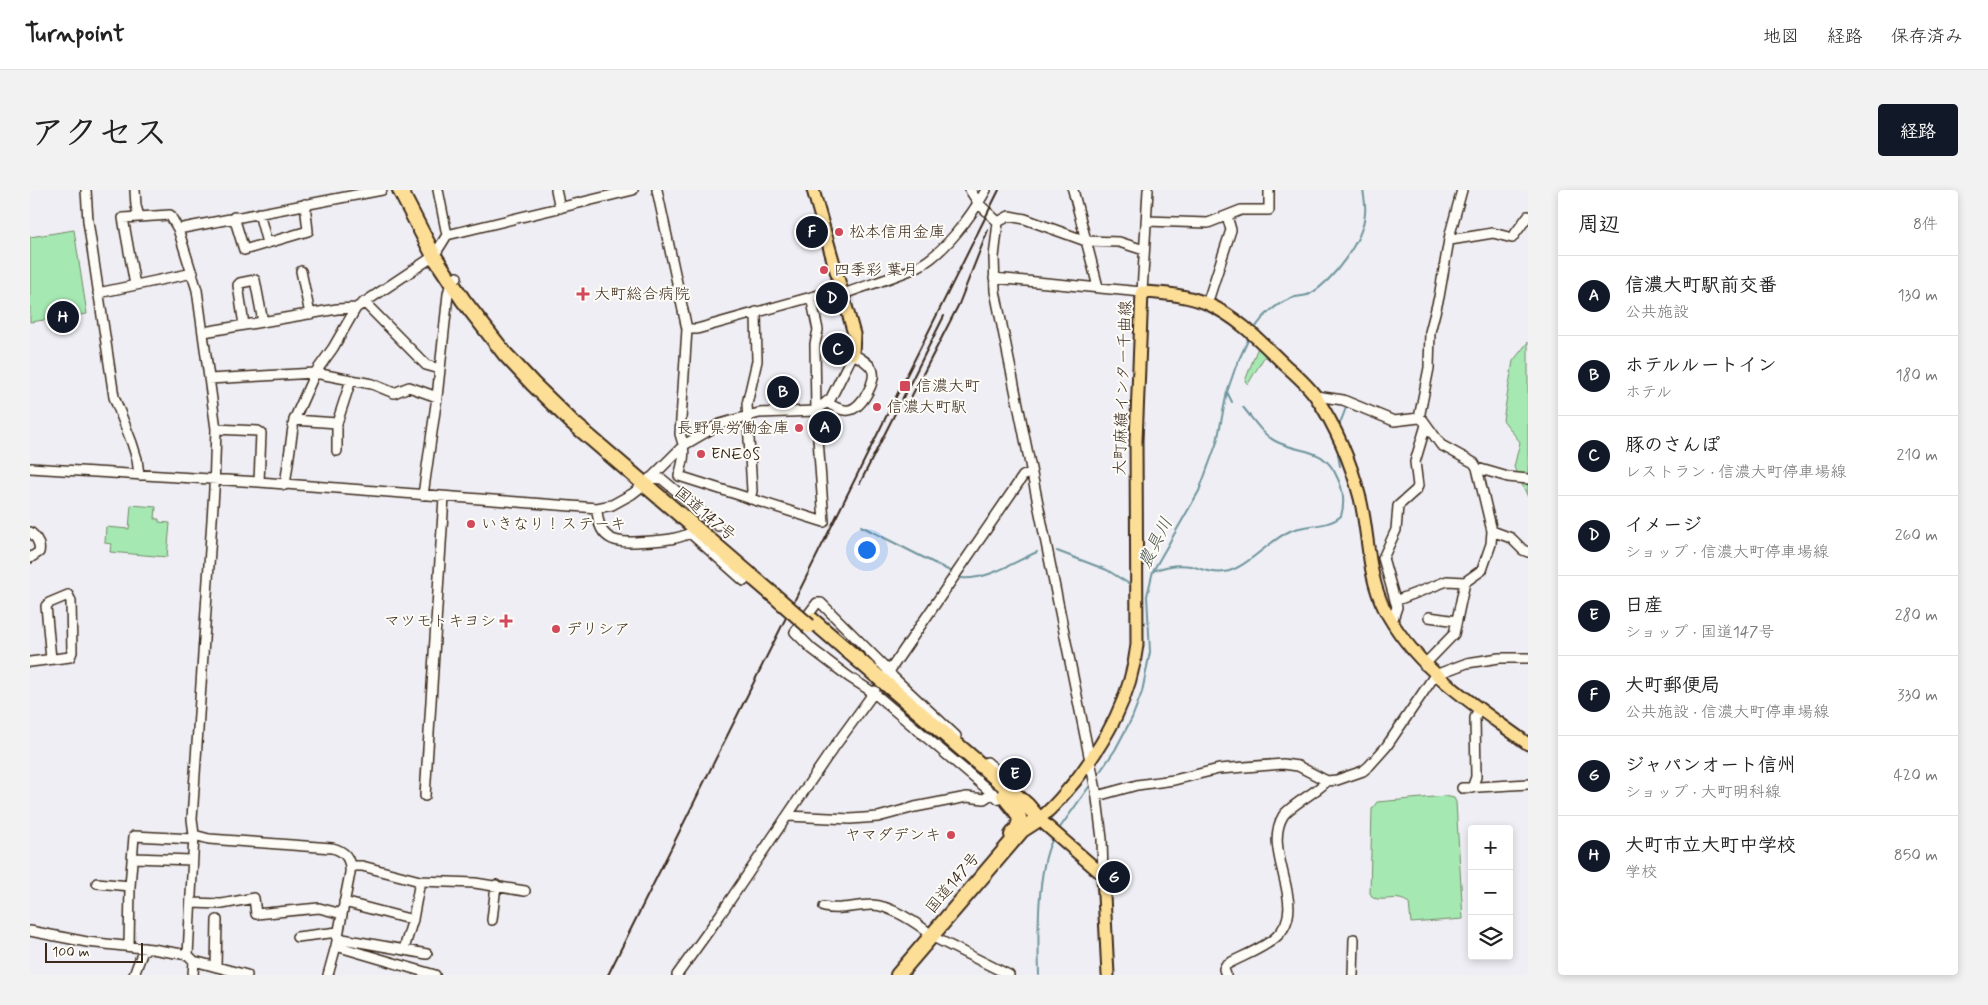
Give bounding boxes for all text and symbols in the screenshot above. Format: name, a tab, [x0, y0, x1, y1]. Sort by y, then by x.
text: Turnpoint	[25, 19, 125, 50]
text: 地図	[1763, 25, 1799, 49]
text: 経路	[1827, 25, 1863, 49]
text: 保存済み	[1891, 25, 1963, 49]
button: 経路	[1878, 104, 1958, 156]
text: アクセス	[30, 111, 168, 157]
text: 周辺	[1578, 211, 1620, 239]
pin: F	[796, 213, 828, 251]
text: 8件	[1913, 214, 1938, 235]
place label: 松本信用金庫	[849, 222, 945, 243]
marker: 松本信用金庫	[833, 226, 845, 238]
place label: 四季彩 葉月	[834, 260, 918, 281]
marker: 四季彩 葉月	[818, 264, 830, 276]
text: 信濃大町駅前交番	[1625, 273, 1777, 298]
pin: D	[816, 279, 848, 317]
place label: 大町総合病院	[594, 284, 690, 305]
text: A	[1589, 285, 1599, 306]
text: 130 m	[1897, 285, 1938, 306]
marker: 大町総合病院	[576, 287, 590, 301]
pin: H	[47, 298, 79, 336]
street label: 大町麻績インター千曲線	[1109, 300, 1137, 476]
text: 公共施設	[1625, 302, 1689, 323]
pin: C	[822, 330, 854, 368]
text: ホテルルートイン	[1625, 353, 1777, 378]
text: B	[1589, 365, 1599, 386]
text: 180 m	[1895, 365, 1938, 386]
pin: B	[767, 373, 799, 411]
place label: 信濃大町	[916, 376, 980, 397]
marker: 信濃大町	[898, 379, 912, 393]
text: ホテル	[1625, 382, 1672, 403]
place label: 信濃大町駅	[887, 397, 967, 418]
marker: 信濃大町駅	[871, 401, 883, 413]
pin: A	[809, 408, 841, 446]
place label: 長野県労働金庫	[677, 418, 789, 439]
marker: 長野県労働金庫	[793, 422, 805, 434]
text: 豚のさんぽ	[1625, 433, 1720, 458]
place label: ENEOS	[711, 444, 760, 465]
text: C	[1588, 445, 1600, 466]
text: 210 m	[1897, 445, 1938, 466]
marker: ENEOS	[695, 448, 707, 460]
text: レストラン · 信濃大町停車場線	[1625, 462, 1847, 483]
street label: 国道147号	[670, 482, 740, 546]
water label: 農具川	[1133, 513, 1179, 573]
text: イメージ	[1625, 513, 1701, 538]
place label: いきなり！ステーキ	[481, 514, 626, 535]
marker: いきなり！ステーキ	[465, 518, 477, 530]
text: D	[1588, 525, 1600, 546]
text: 260 m	[1895, 525, 1938, 546]
your location	[854, 537, 880, 563]
text: ショップ · 信濃大町停車場線	[1625, 542, 1829, 563]
text: 日産	[1625, 593, 1663, 618]
text: E	[1589, 605, 1599, 626]
text: 280 m	[1895, 605, 1938, 626]
place label: マツモトキヨシ	[384, 611, 496, 632]
marker: マツモトキヨシ	[500, 615, 512, 627]
place label: デリシア	[566, 619, 630, 640]
text: ショップ · 国道147号	[1625, 622, 1774, 643]
marker: デリシア	[550, 623, 562, 635]
text: 大町郵便局	[1625, 673, 1720, 698]
text: F	[1590, 685, 1598, 706]
text: 330 m	[1897, 685, 1938, 706]
text: 公共施設 · 信濃大町停車場線	[1625, 702, 1829, 723]
text: ジャパンオート信州	[1625, 753, 1796, 778]
pin: E	[999, 755, 1031, 793]
text: G	[1589, 765, 1599, 786]
text: 420 m	[1894, 765, 1938, 786]
text: ショップ · 大町明科線	[1625, 782, 1781, 803]
place label: ヤマダデンキ	[845, 825, 941, 846]
map controls	[1468, 825, 1513, 960]
button: +	[1468, 825, 1513, 870]
marker: ヤマダデンキ	[945, 829, 957, 841]
text: 大町市立大町中学校	[1625, 833, 1796, 858]
text: H	[1589, 845, 1599, 866]
text: 850 m	[1894, 845, 1938, 866]
street label: 国道147号	[921, 848, 985, 918]
pin: G	[1098, 858, 1130, 896]
text: 学校	[1625, 862, 1657, 883]
button: −	[1468, 870, 1513, 915]
button: layers	[1468, 915, 1513, 960]
scale bar	[45, 940, 142, 963]
text: 100 m	[52, 943, 90, 961]

